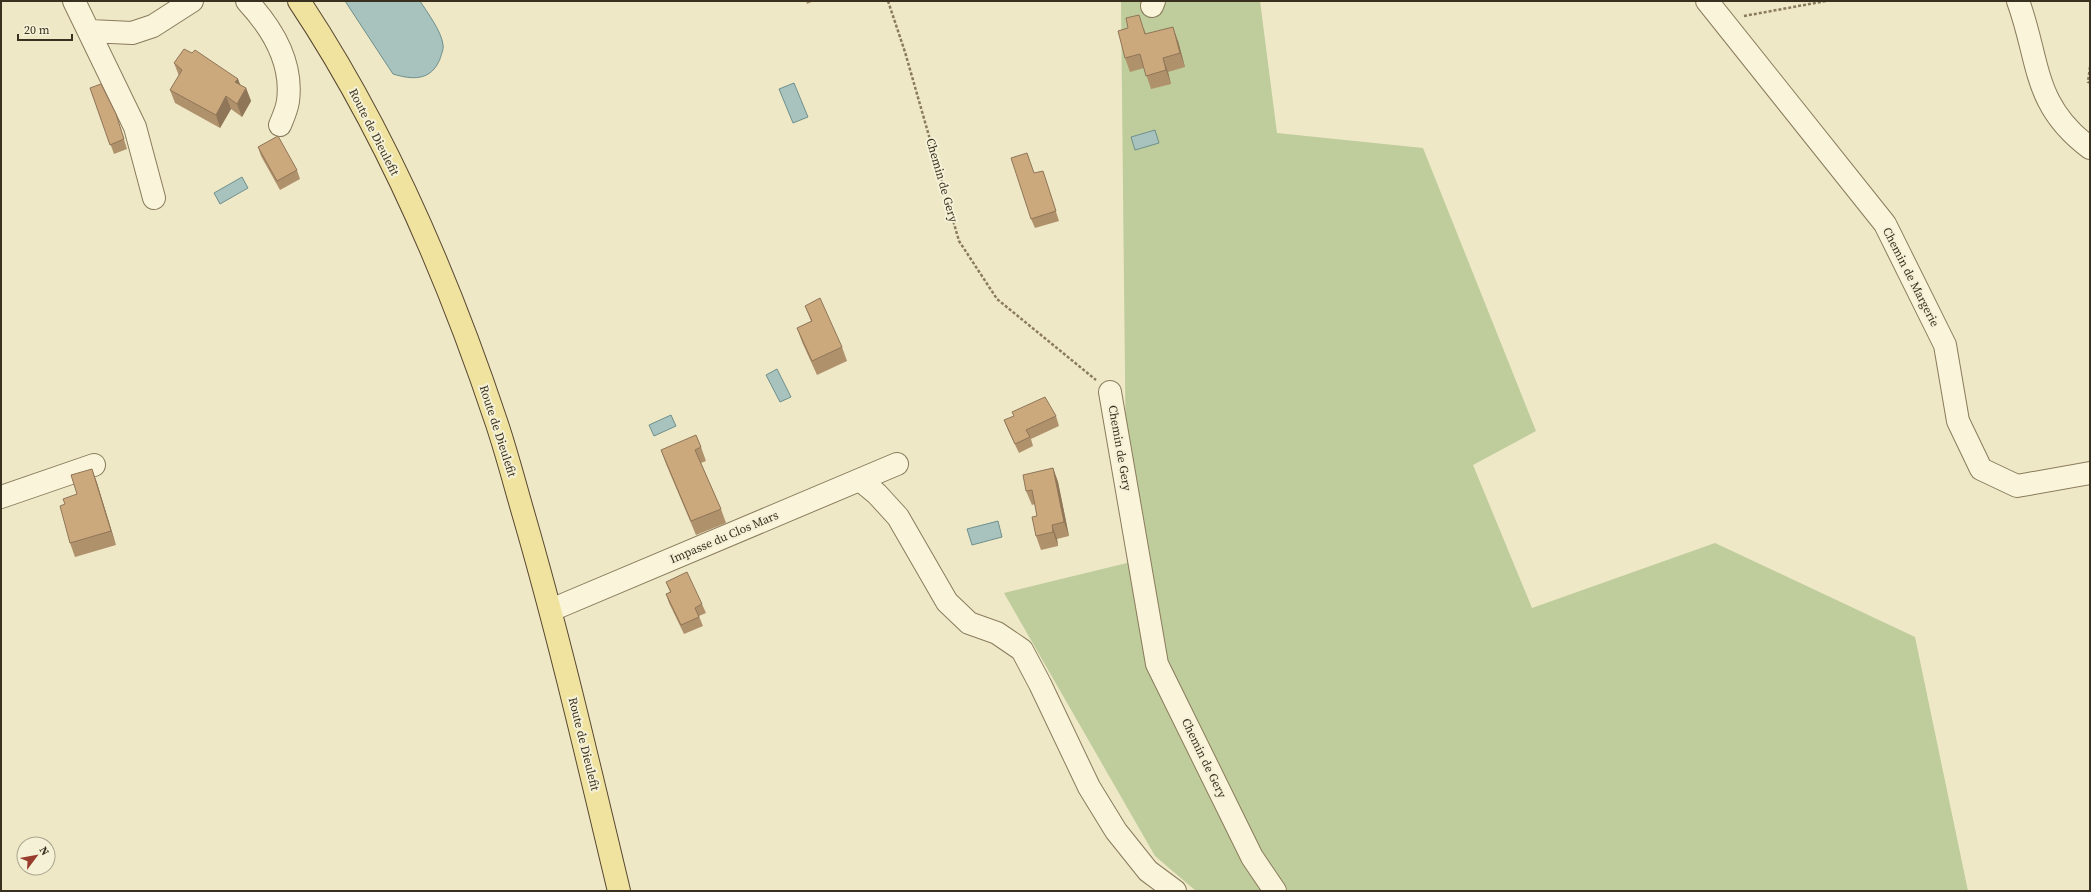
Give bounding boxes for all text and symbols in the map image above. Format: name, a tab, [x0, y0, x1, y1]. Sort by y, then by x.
scale bar	[18, 16, 72, 42]
text: 20 m	[24, 22, 50, 38]
street label: Route de Dieulefit	[345, 86, 403, 178]
street label: Chemin de Gery	[922, 136, 962, 225]
street label: Chemin de Margerie	[1879, 225, 1943, 329]
street label: Route de Dieulefit	[476, 383, 520, 479]
street label: Chemin de Gery	[1105, 404, 1136, 493]
street label: Impasse du Clos Mars	[667, 507, 781, 567]
street label: Route de Dieulefit	[565, 696, 603, 792]
street label: Chemin de Gery	[1178, 716, 1231, 801]
north arrow	[16, 836, 56, 876]
text: N	[36, 844, 53, 858]

